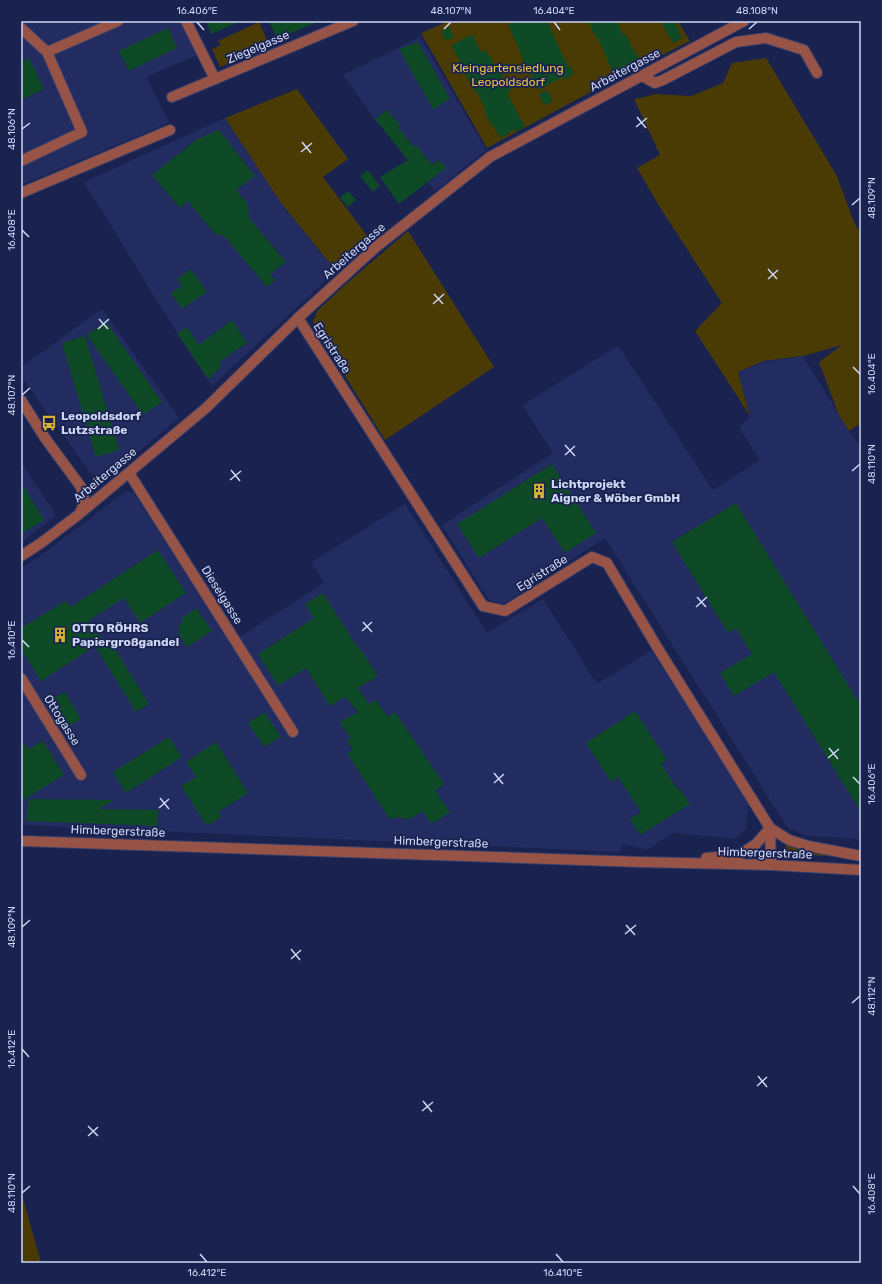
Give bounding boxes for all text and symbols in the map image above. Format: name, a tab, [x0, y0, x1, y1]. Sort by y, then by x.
text: 16.406°E	[176, 5, 218, 17]
text: 48.107°N	[431, 5, 472, 17]
text: 16.404°E	[533, 5, 575, 17]
text: 48.108°N	[736, 5, 778, 17]
street label: Ziegelgasse	[225, 27, 292, 66]
street label: Arbeitergasse	[587, 45, 663, 94]
park label: Kleingartensiedlung Leopoldsdorf	[452, 61, 564, 89]
text: 48.106°N	[6, 108, 18, 150]
text: 48.109°N	[866, 177, 878, 219]
text: 16.408°E	[6, 209, 18, 251]
street label: Arbeitergasse	[320, 220, 388, 282]
street label: Egristraße	[310, 320, 354, 376]
text: 16.404°E	[866, 353, 878, 395]
text: 48.107°N	[6, 374, 18, 415]
place label: Leopoldsdorf Lutzstraße	[61, 409, 141, 437]
bus stop icon: Leopoldsdorf Lutzstraße	[40, 414, 58, 432]
street label: Arbeitergasse	[71, 444, 140, 505]
text: 48.110°N	[866, 444, 878, 484]
place label: Lichtprojekt Aigner & Wöber GmbH	[551, 477, 680, 505]
building icon: Lichtprojekt Aigner & Wöber GmbH	[530, 482, 548, 500]
street label: Egristraße	[514, 552, 570, 594]
street label: Dieselgasse	[198, 563, 246, 627]
text: 16.410°E	[6, 620, 18, 660]
place label: OTTO RÖHRS Papiergroßgandel	[72, 621, 179, 649]
building icon: OTTO RÖHRS Papiergroßgandel	[51, 626, 69, 644]
street label: Ottogasse	[41, 692, 83, 748]
text: 16.406°E	[866, 763, 878, 805]
street label: Himbergerstraße	[71, 822, 166, 840]
street label: Himbergerstraße	[394, 833, 489, 851]
street label: Himbergerstraße	[718, 844, 813, 862]
text: 48.109°N	[6, 906, 18, 948]
text: 48.112°N	[866, 976, 878, 1016]
text: 16.412°E	[6, 1030, 18, 1068]
text: 48.110°N	[6, 1173, 18, 1213]
text: 16.408°E	[866, 1173, 878, 1215]
text: 16.412°E	[188, 1267, 226, 1279]
text: 16.410°E	[543, 1267, 583, 1279]

